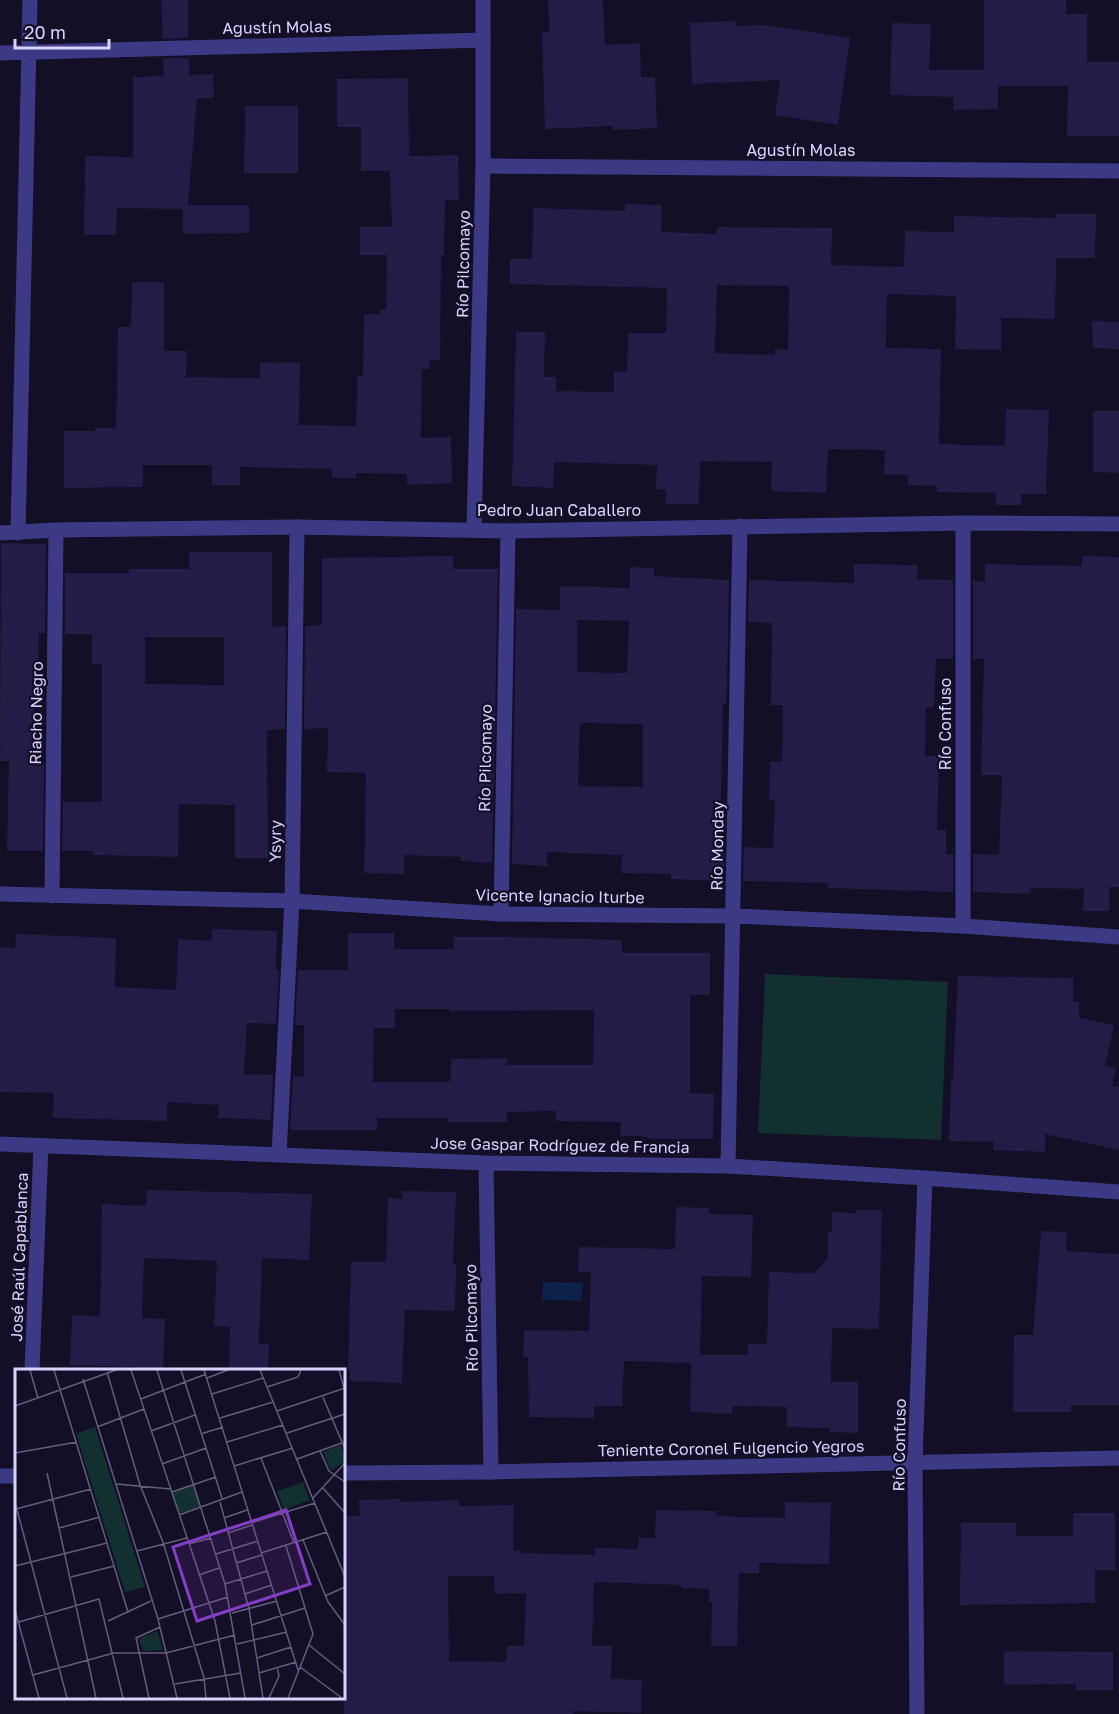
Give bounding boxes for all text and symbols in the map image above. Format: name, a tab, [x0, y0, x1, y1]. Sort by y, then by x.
scale bar	[15, 12, 110, 50]
street label: Agustín Molas	[222, 16, 332, 38]
text: 20 m	[24, 21, 66, 43]
street label: Agustín Molas	[746, 140, 856, 160]
street label: Río Pilcomayo	[452, 210, 474, 318]
street label: Pedro Juan Caballero	[477, 500, 641, 520]
street label: Riacho Negro	[25, 661, 47, 765]
street label: Río Confuso	[935, 678, 955, 770]
street label: Río Pilcomayo	[474, 704, 496, 812]
street label: Río Monday	[706, 801, 728, 891]
street label: Ysyry	[265, 820, 285, 862]
street label: Vicente Ignacio Iturbe	[475, 885, 645, 907]
street label: Jose Gaspar Rodríguez de Francia	[430, 1133, 690, 1157]
street label: José Raúl Capablanca	[6, 1172, 32, 1342]
street label: Río Pilcomayo	[460, 1264, 482, 1372]
inset map	[15, 1369, 345, 1699]
street label: Río Confuso	[888, 1398, 910, 1492]
street label: Teniente Coronel Fulgencio Yegros	[597, 1436, 865, 1460]

